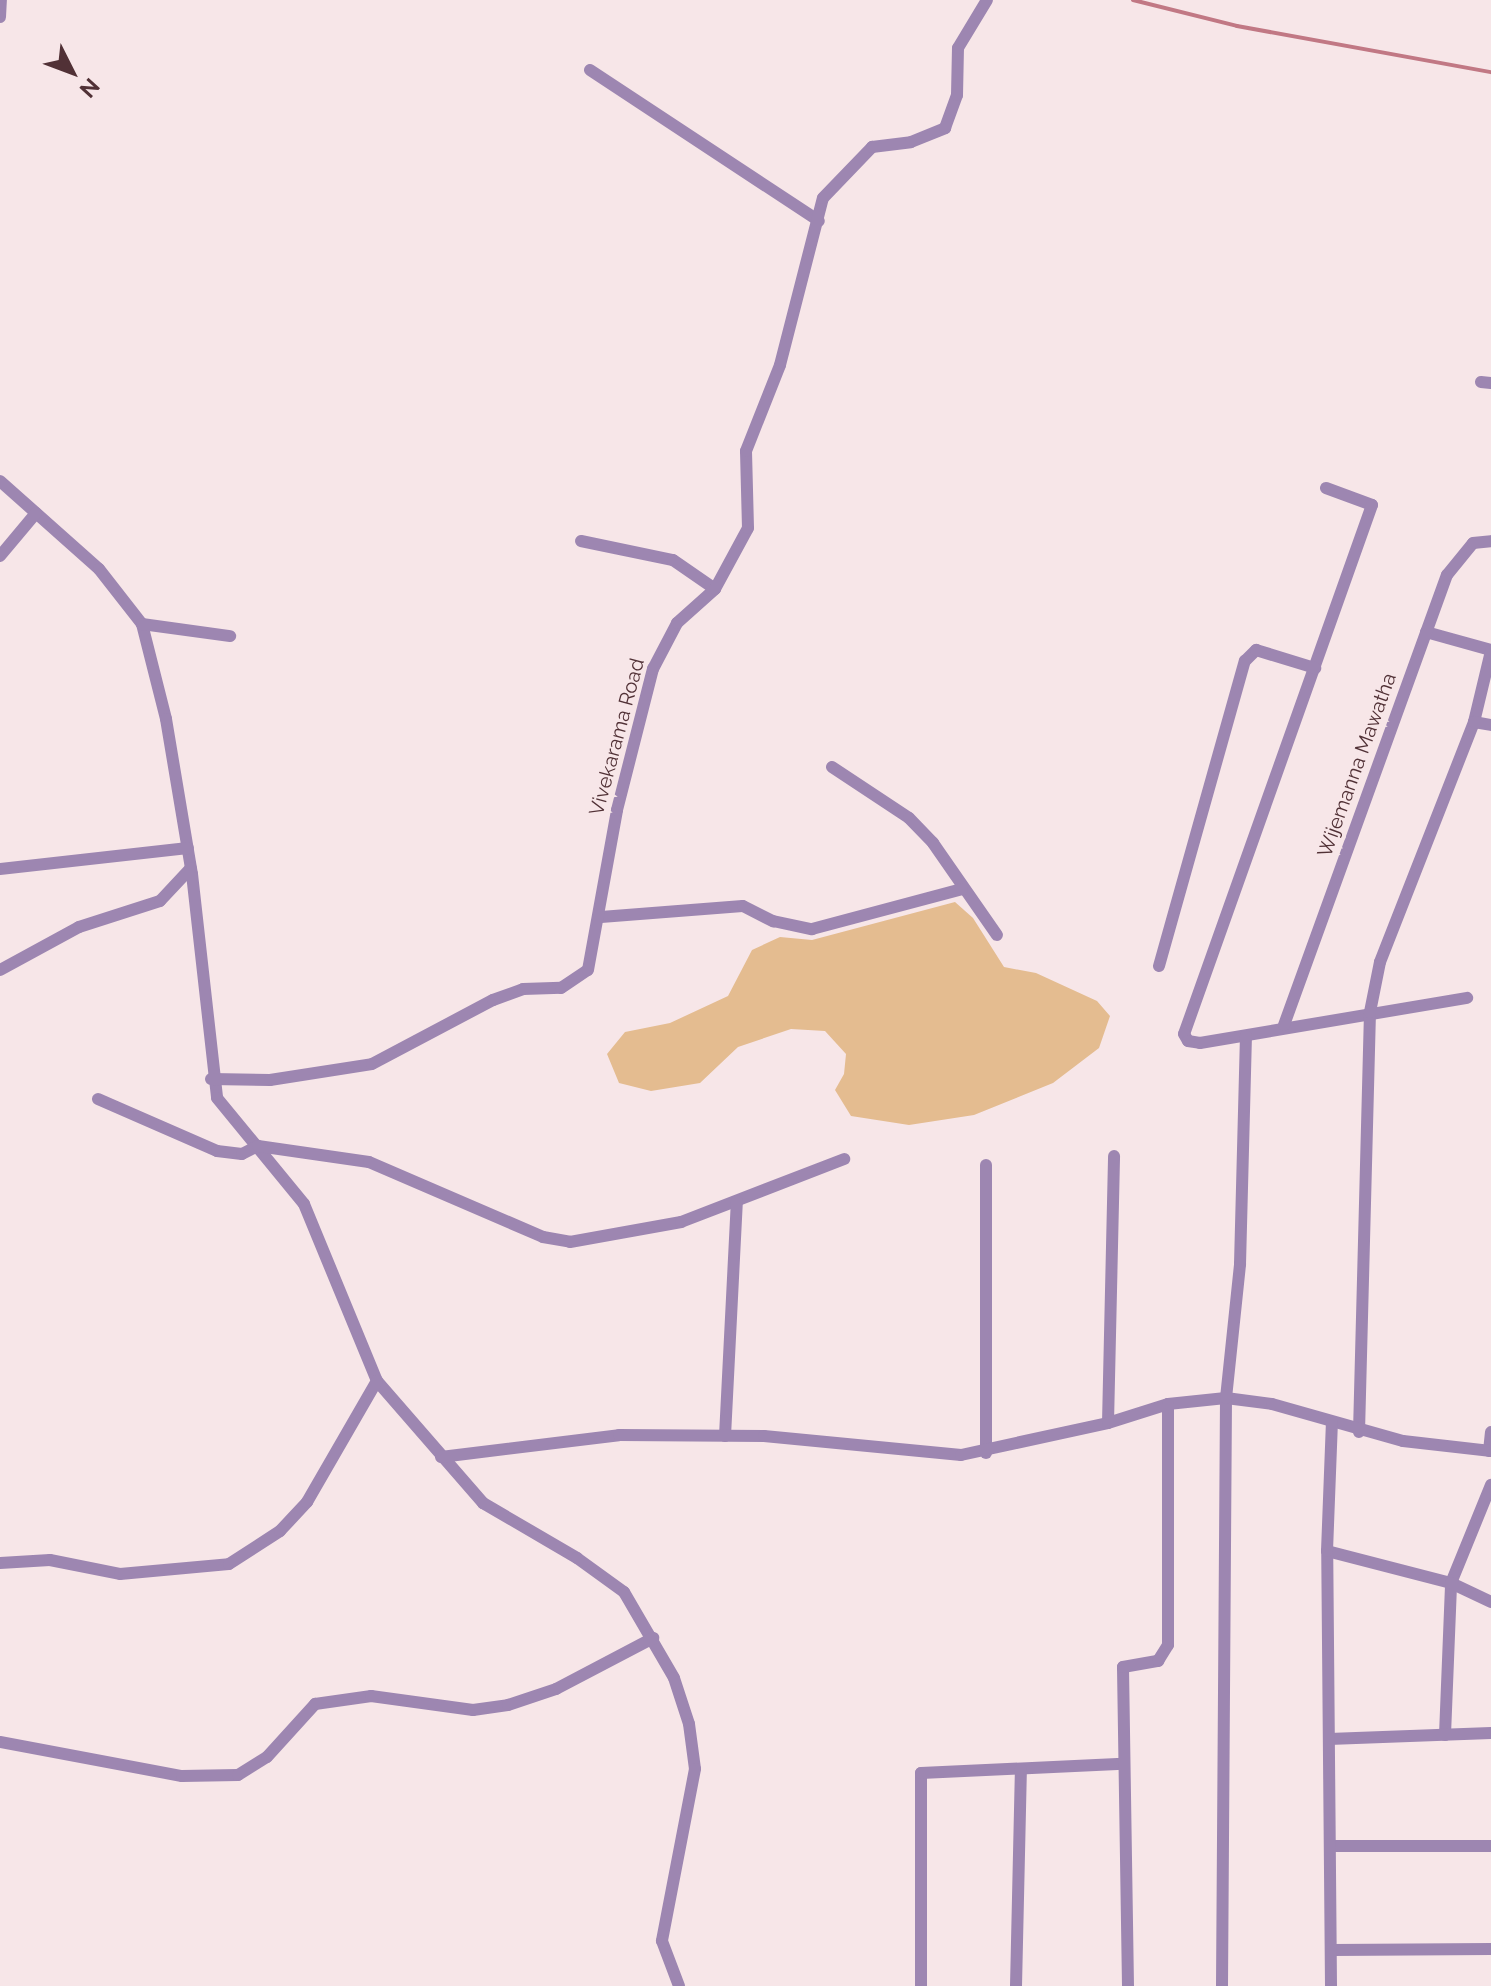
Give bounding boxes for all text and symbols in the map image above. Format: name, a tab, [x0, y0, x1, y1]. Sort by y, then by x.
north arrow	[32, 32, 112, 112]
text: N	[75, 73, 105, 103]
street label: Vivekarama Road	[584, 656, 650, 818]
street label: Wijemanna Mawatha	[1313, 670, 1401, 860]

